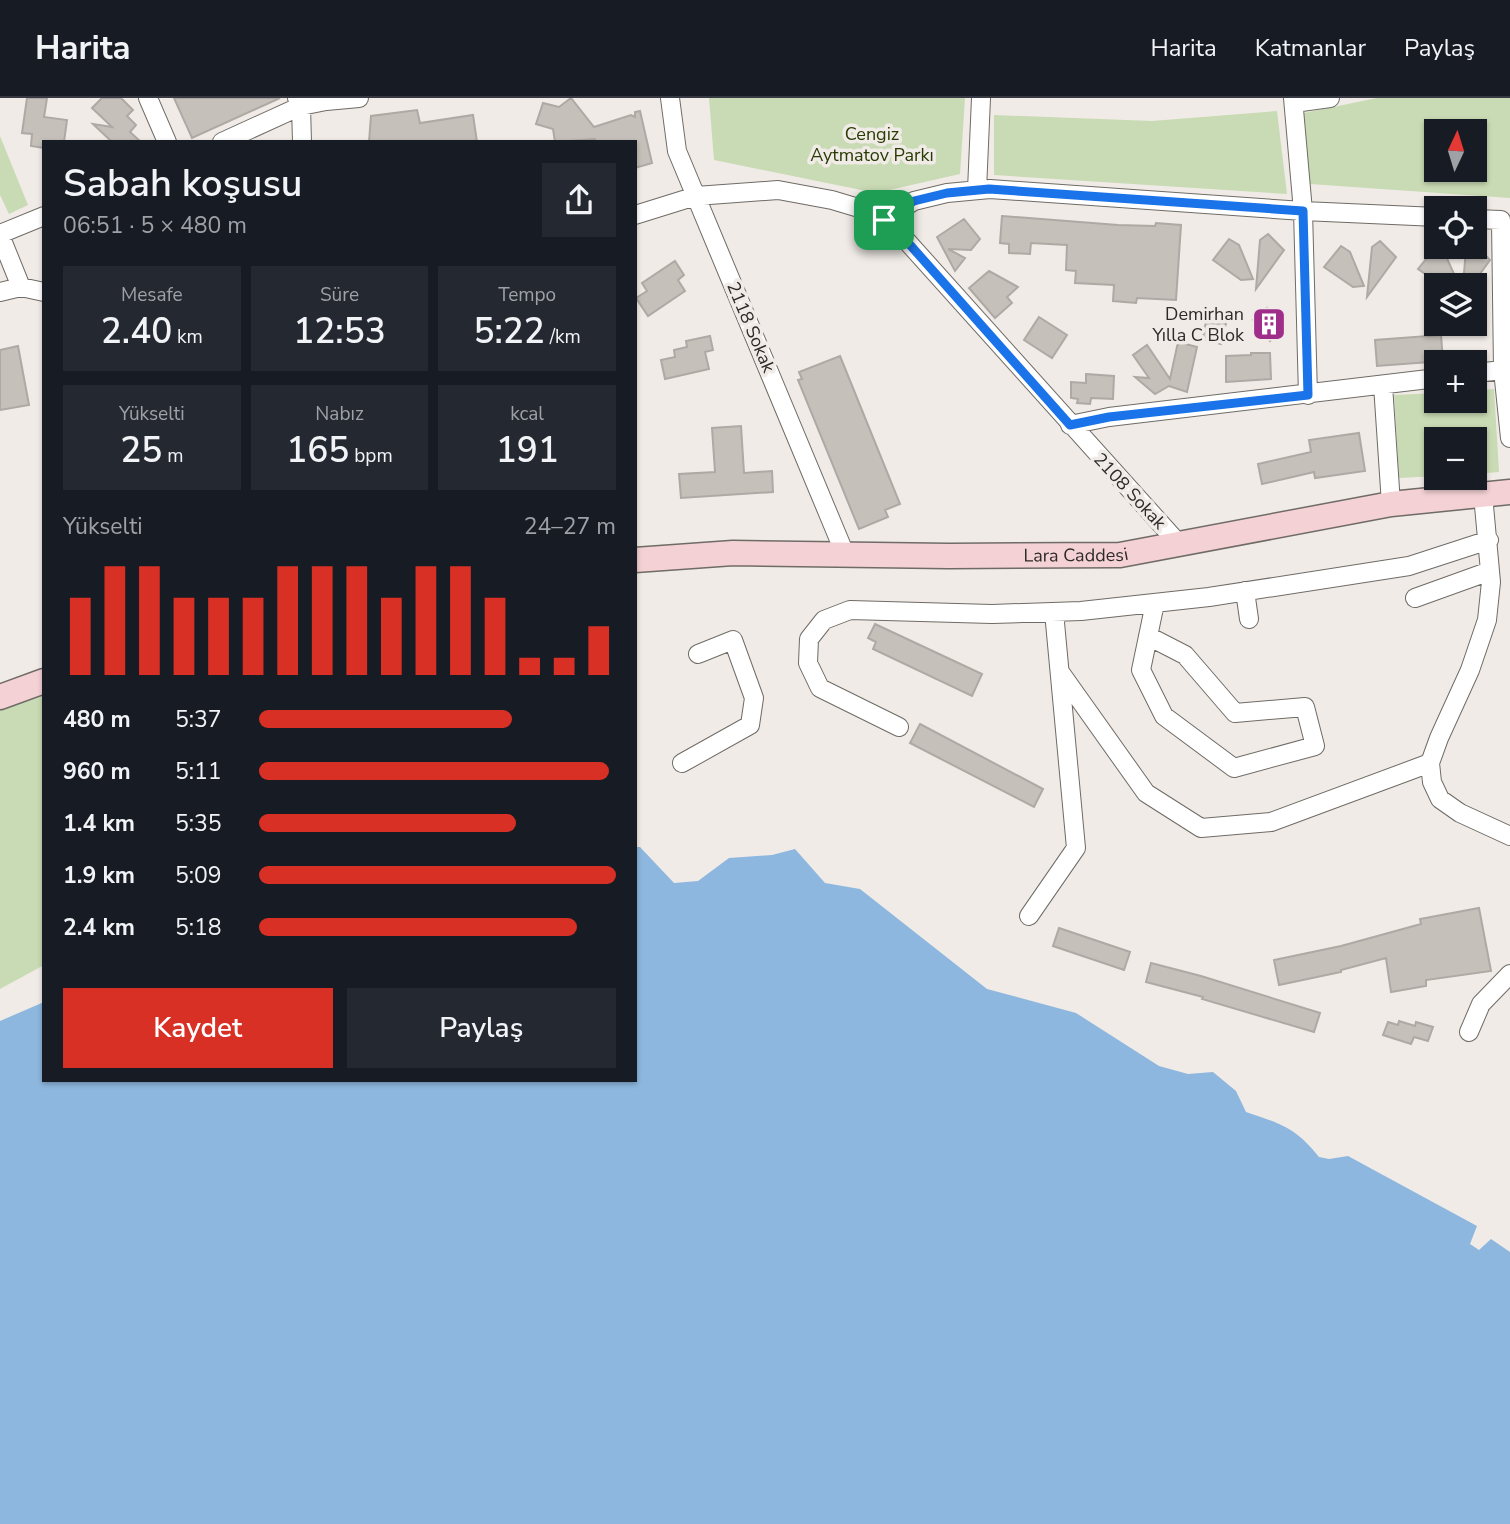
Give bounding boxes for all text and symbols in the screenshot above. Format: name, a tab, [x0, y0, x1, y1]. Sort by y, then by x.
text: Harita	[35, 26, 131, 71]
text: Harita	[1150, 32, 1217, 64]
text: Katmanlar	[1255, 32, 1366, 64]
text: Paylaş	[1404, 32, 1475, 64]
north arrow	[1424, 119, 1488, 182]
map controls	[1424, 119, 1487, 490]
park label: Cengiz Aytmatov Parkı	[810, 122, 934, 167]
text: Sabah koşusu	[63, 158, 302, 209]
button: share	[542, 163, 616, 237]
pin	[854, 190, 914, 250]
button: locate	[1424, 196, 1487, 259]
icon: arrive	[865, 201, 903, 239]
text: 06:51 · 5 × 480 m	[63, 210, 247, 241]
button: layers	[1424, 273, 1487, 336]
street label: 2118 Sokak	[721, 278, 781, 377]
text: Mesafe	[121, 282, 183, 308]
text: Süre	[320, 282, 359, 308]
text: Tempo	[498, 282, 556, 308]
place label: Demirhan Yılla C Blok	[1151, 302, 1245, 347]
building icon: Demirhan Yılla C Blok	[1250, 305, 1288, 343]
text: 2.40	[101, 308, 172, 355]
text: 12:53	[293, 308, 386, 355]
text: 5:22	[474, 308, 545, 355]
text: km	[172, 324, 203, 350]
text: /km	[545, 324, 581, 350]
button: +	[1424, 350, 1487, 413]
text: Yükselti	[119, 401, 185, 427]
text: Nabız	[315, 401, 364, 427]
text: kcal	[510, 401, 544, 427]
text: 25	[120, 427, 162, 474]
text: 165	[286, 427, 349, 474]
text: 191	[496, 427, 559, 474]
button: −	[1424, 427, 1487, 490]
text: m	[162, 443, 183, 469]
text: bpm	[349, 443, 393, 469]
street label: 2108 Sokak	[1088, 448, 1172, 535]
text: Yükselti	[63, 511, 143, 542]
text: 24–27 m	[524, 511, 616, 542]
street label: Lara Caddesi	[1023, 542, 1130, 568]
text: 480 m	[63, 704, 131, 735]
text: 5:37	[175, 704, 222, 735]
text: 960 m	[63, 756, 131, 787]
text: 5:11	[175, 756, 222, 787]
text: 1.4 km	[63, 808, 135, 839]
text: 5:35	[175, 808, 222, 839]
text: 1.9 km	[63, 860, 135, 891]
text: 5:09	[175, 860, 222, 891]
text: 2.4 km	[63, 912, 135, 943]
text: 5:18	[175, 912, 222, 943]
button: Kaydet	[63, 988, 333, 1068]
button: Paylaş	[347, 988, 616, 1068]

